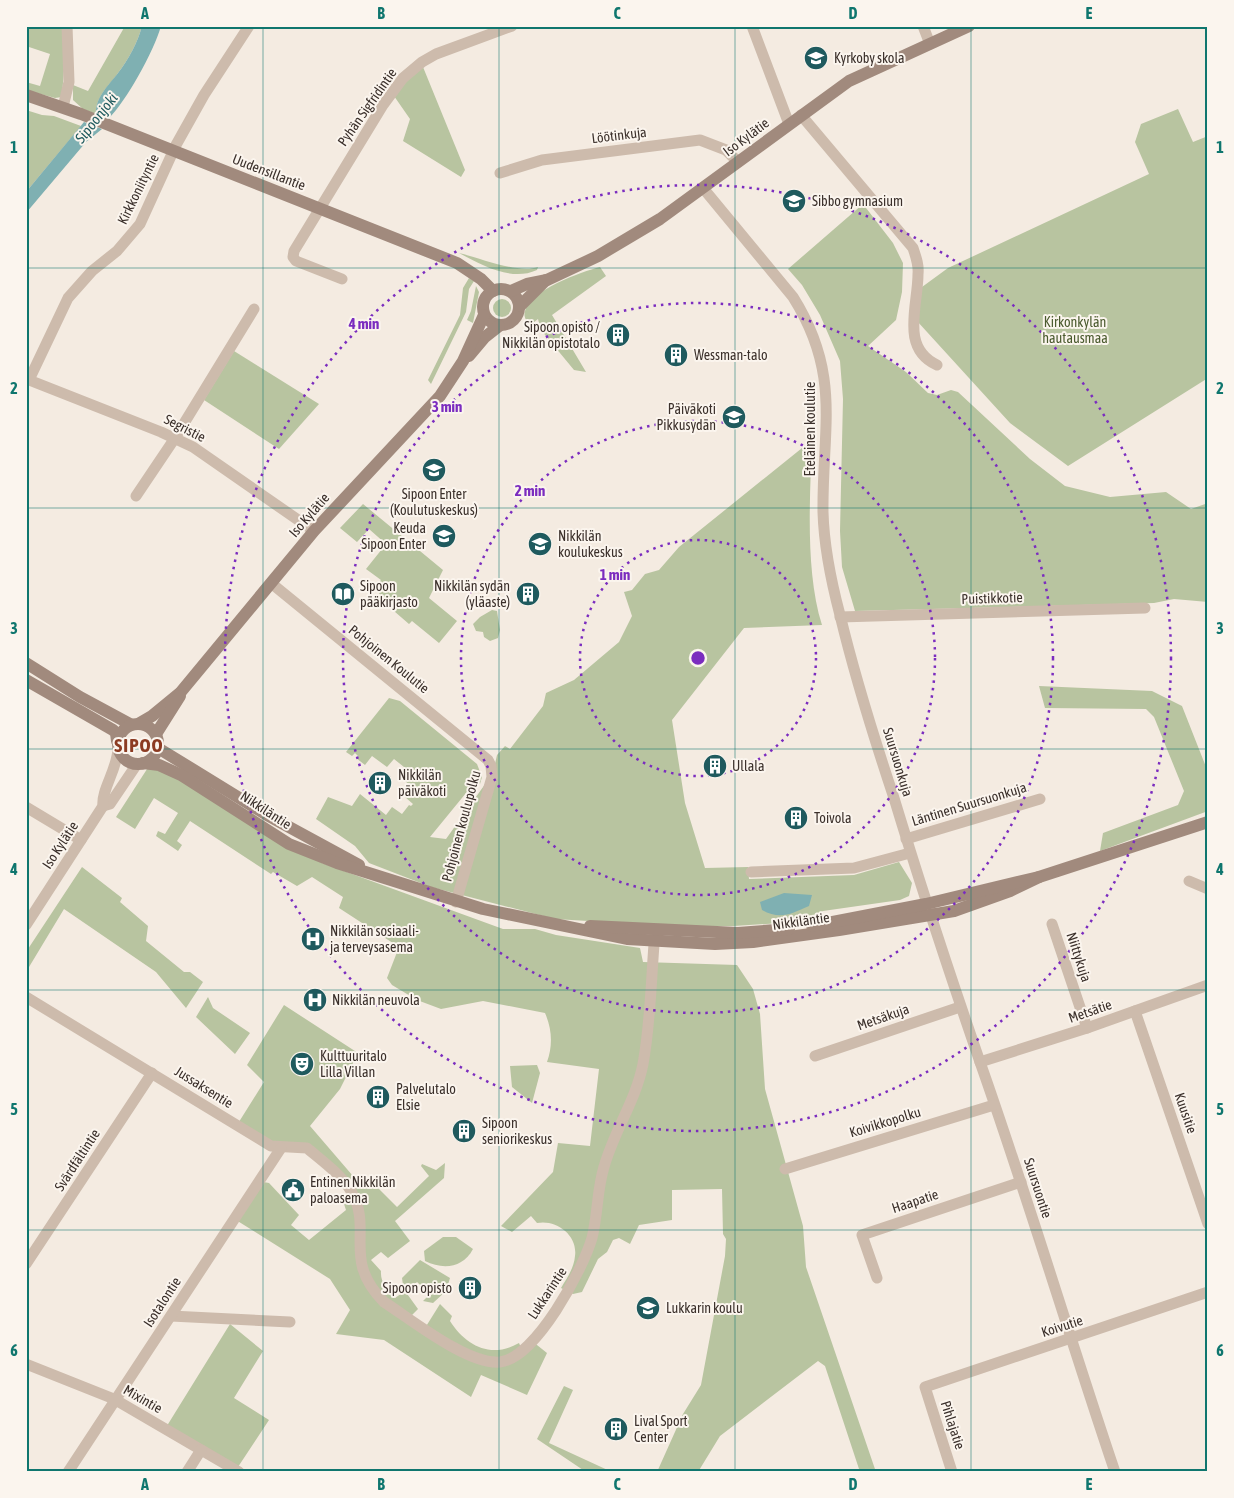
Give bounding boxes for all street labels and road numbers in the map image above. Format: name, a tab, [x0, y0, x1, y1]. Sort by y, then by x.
street label: Pyhän Sigfridintie	[334, 65, 400, 149]
street label: Iso Kylätie	[720, 115, 772, 159]
street label: Löötinkuja	[591, 124, 647, 146]
street label: Kirkkoniityntie	[114, 151, 162, 227]
street label: Uudensillantie	[230, 151, 308, 193]
street label: Eteläinen koulutie	[802, 382, 818, 476]
street label: Segristie	[162, 411, 208, 445]
street label: Iso Kylätie	[286, 490, 332, 540]
street label: Puistikkotie	[961, 589, 1023, 607]
street label: Pohjoinen Koulutie	[346, 622, 432, 696]
street label: Suursuonkuja	[880, 726, 916, 798]
street label: Pohjoinen koulupolku	[438, 769, 484, 883]
street label: Läntinen Suursuonkuja	[910, 779, 1028, 829]
street label: Nikkiläntie	[238, 788, 294, 832]
street label: Iso Kylätie	[39, 818, 81, 872]
street label: Nikkiläntie	[772, 909, 830, 933]
street label: Niittykuja	[1063, 930, 1095, 984]
street label: Metsätie	[1066, 996, 1114, 1026]
street label: Metsäkuja	[855, 1001, 911, 1033]
street label: Jussaksentie	[172, 1063, 236, 1111]
street label: Kuusitie	[1172, 1091, 1200, 1135]
street label: Koivikkopolku	[847, 1104, 923, 1140]
street label: Svärdfältintie	[51, 1126, 103, 1194]
street label: Suursuontie	[1021, 1156, 1055, 1220]
street label: Haapatie	[890, 1186, 940, 1216]
street label: Lukkarintie	[524, 1264, 570, 1322]
street label: Isotalontie	[140, 1274, 184, 1330]
street label: Koivutie	[1039, 1312, 1085, 1340]
street label: Mixintie	[121, 1382, 165, 1416]
street label: Pihlajatie	[938, 1399, 968, 1451]

